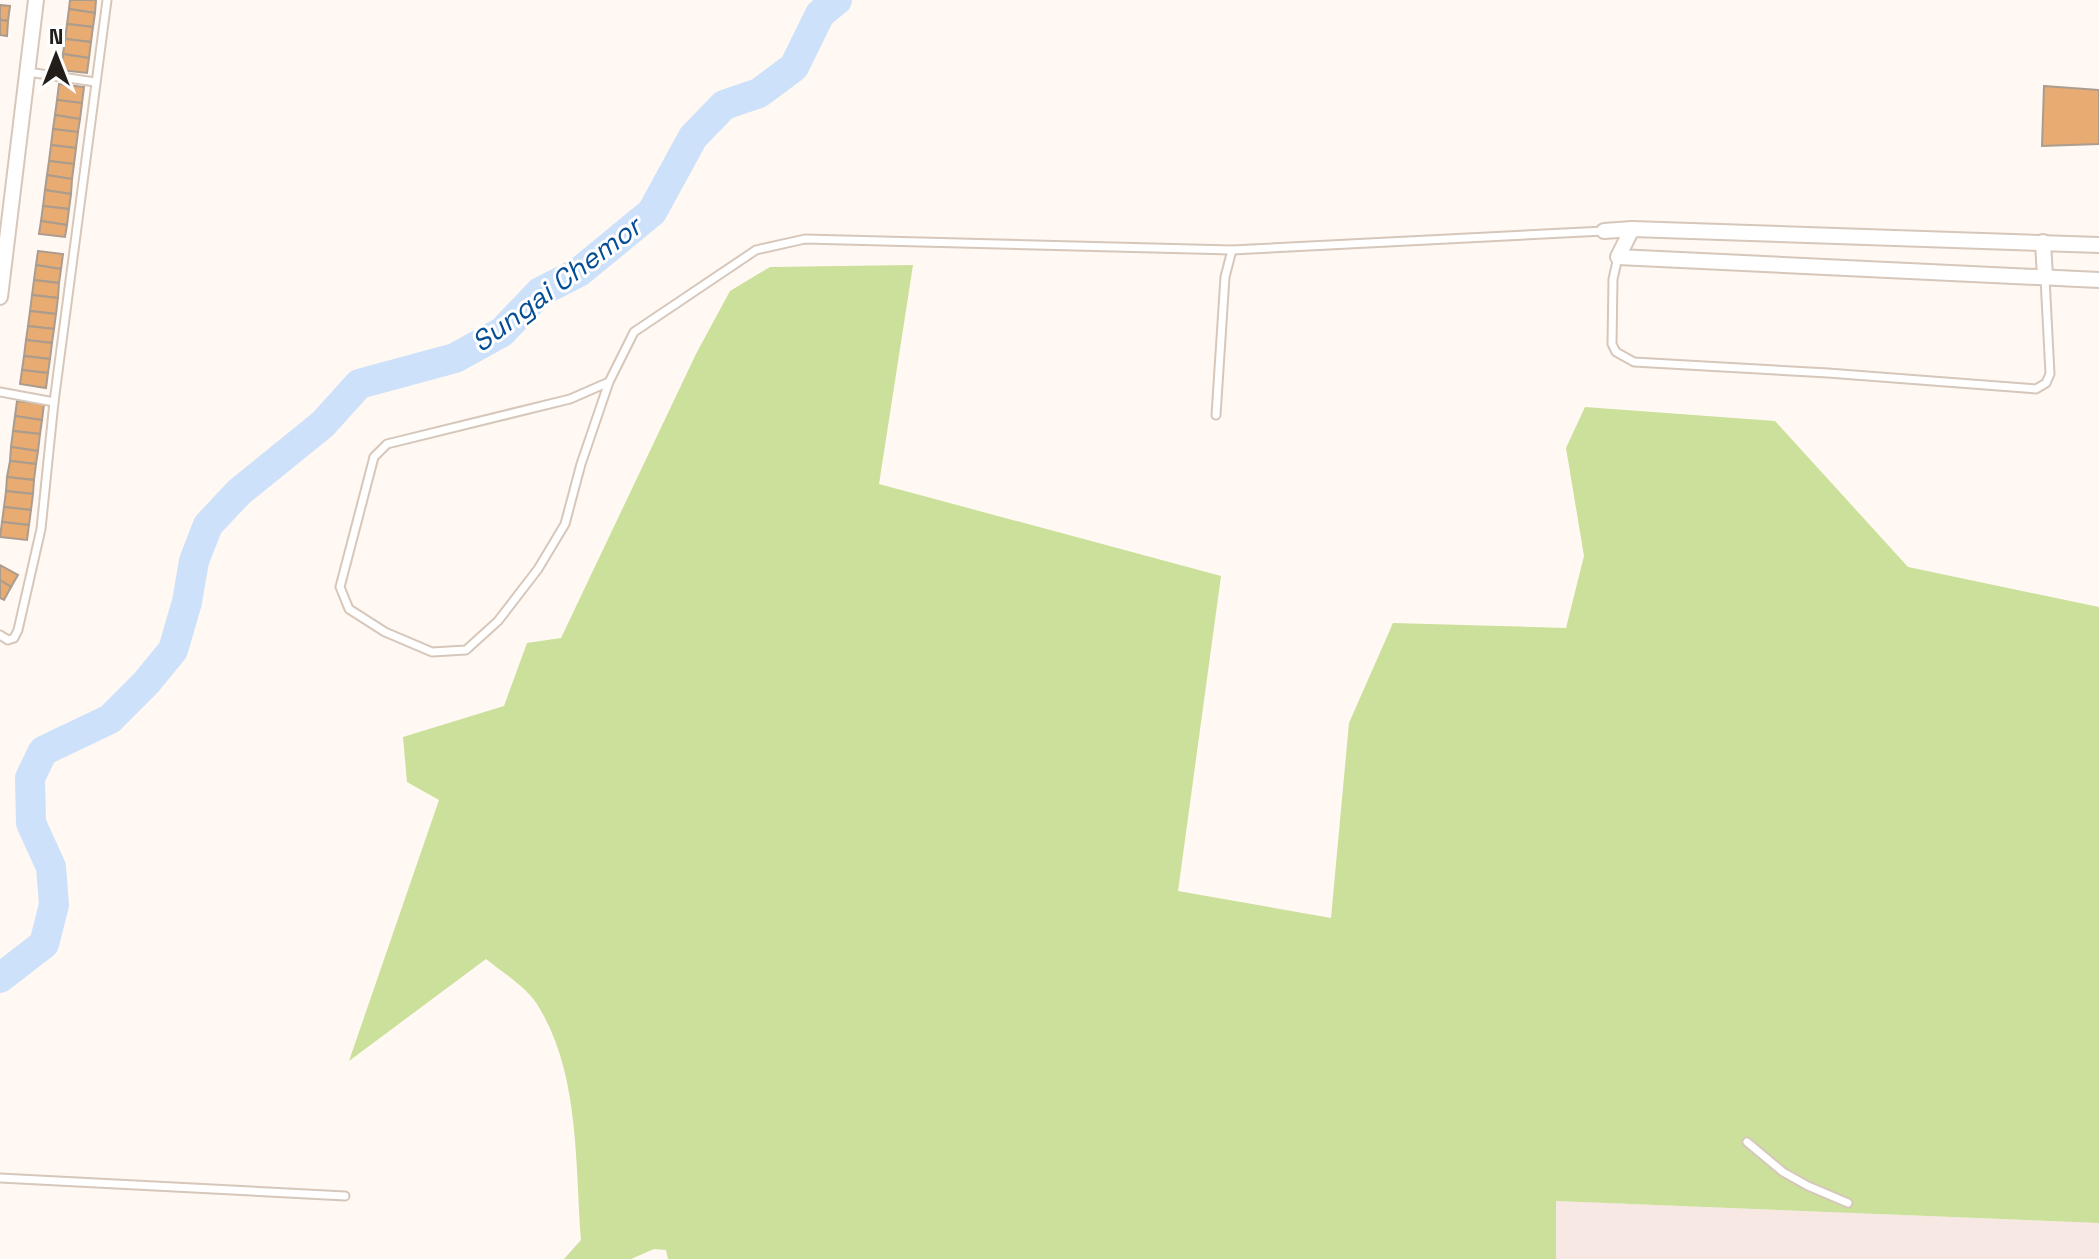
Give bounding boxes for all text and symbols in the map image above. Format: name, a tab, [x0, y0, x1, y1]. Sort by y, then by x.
north arrow	[16, 16, 96, 96]
text: N	[49, 22, 63, 50]
water label: Sungai Chemor	[464, 206, 651, 360]

